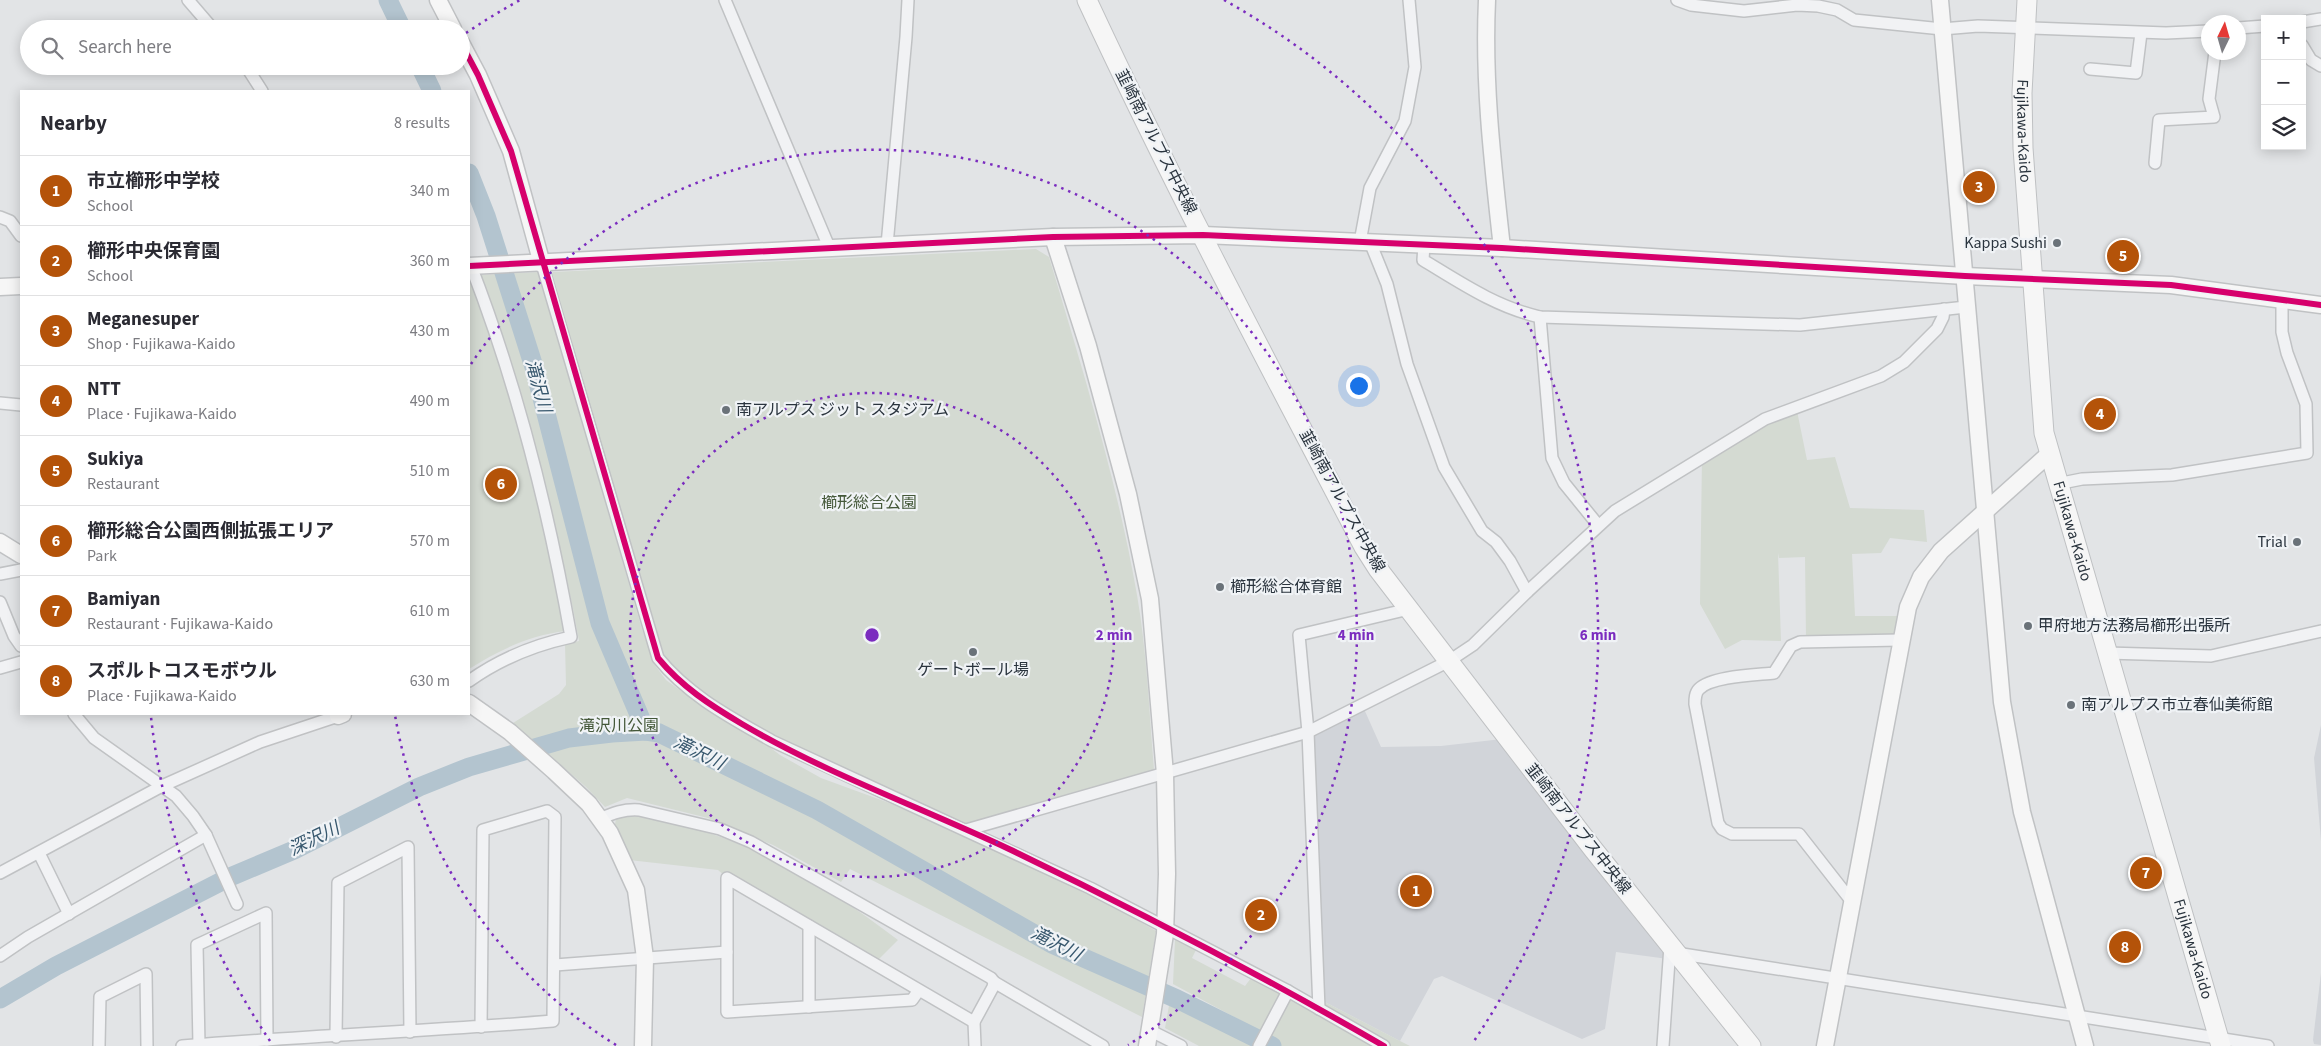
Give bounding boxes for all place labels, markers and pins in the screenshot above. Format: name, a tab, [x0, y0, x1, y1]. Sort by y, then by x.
pin: 3	[1963, 168, 1995, 206]
place label: Kappa Sushi	[1964, 232, 2047, 254]
marker: Kappa Sushi	[2051, 237, 2063, 249]
pin: 5	[2107, 237, 2139, 275]
pin: 4	[2084, 395, 2116, 433]
place label: 南アルプス ジット スタジアム	[736, 399, 949, 421]
marker: 南アルプス ジット スタジアム	[720, 404, 732, 416]
pin: 6	[485, 465, 517, 503]
place label: Trial	[2258, 531, 2287, 553]
marker: Trial	[2291, 536, 2303, 548]
place label: 櫛形総合体育館	[1230, 576, 1342, 598]
marker: 櫛形総合体育館	[1214, 581, 1226, 593]
place label: 甲府地方法務局櫛形出張所	[2038, 615, 2230, 637]
marker: 甲府地方法務局櫛形出張所	[2022, 620, 2034, 632]
centre of rings	[863, 626, 881, 644]
marker: ゲートボール場	[967, 646, 979, 658]
place label: ゲートボール場	[917, 659, 1029, 681]
place label: 南アルプス市立春仙美術館	[2081, 694, 2273, 716]
marker: 南アルプス市立春仙美術館	[2065, 699, 2077, 711]
pin: 7	[2130, 854, 2162, 892]
pin: 1	[1400, 872, 1432, 910]
pin: 2	[1245, 896, 1277, 934]
pin: 8	[2109, 928, 2141, 966]

